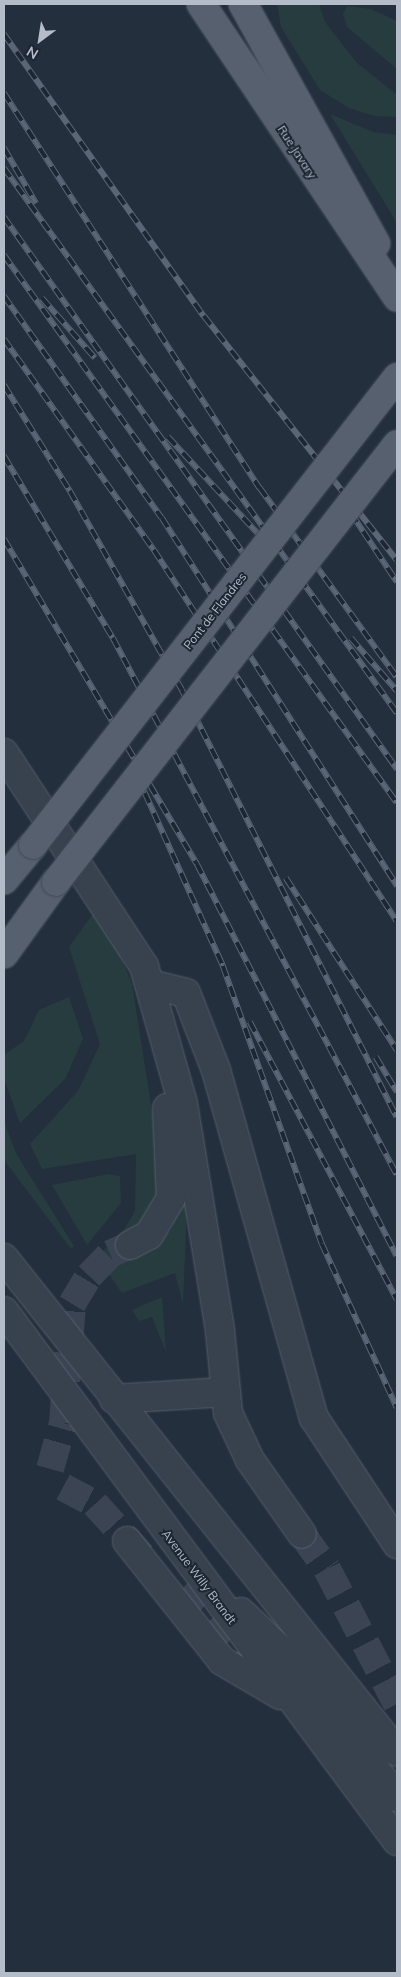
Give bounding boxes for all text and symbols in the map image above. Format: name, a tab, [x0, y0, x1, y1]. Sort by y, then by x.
north arrow	[15, 15, 65, 65]
text: N	[23, 42, 41, 63]
street label: Rue Javary	[274, 123, 320, 181]
street label: Pont de Flandres	[181, 570, 249, 652]
street label: Avenue Willy Brandt	[159, 1527, 239, 1627]

